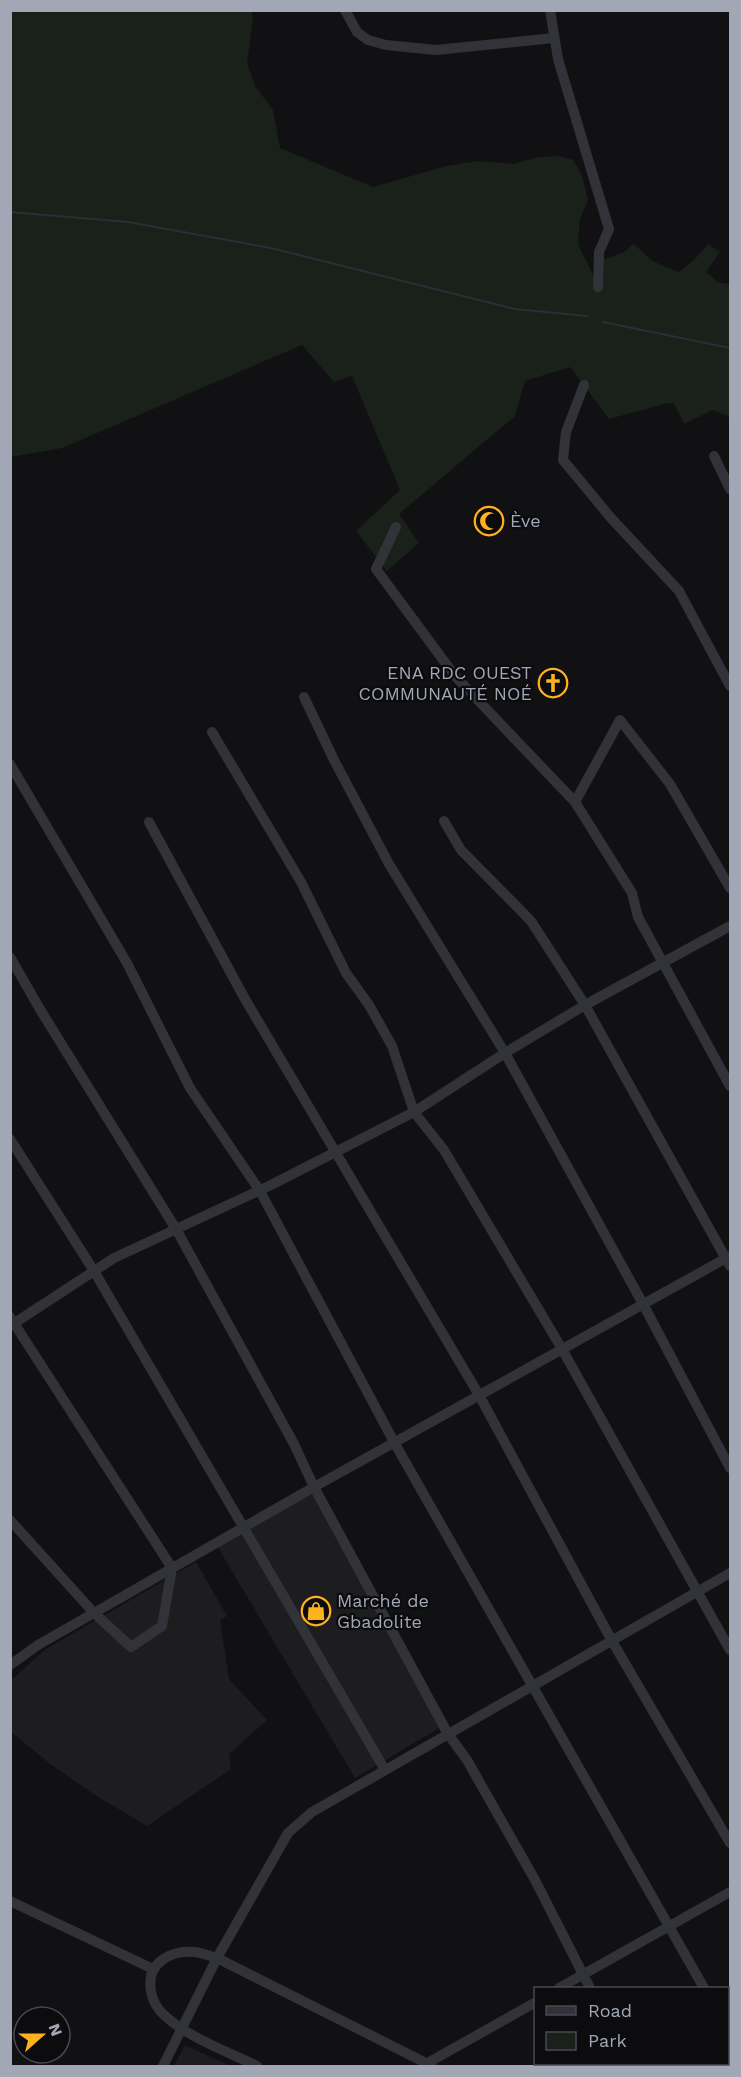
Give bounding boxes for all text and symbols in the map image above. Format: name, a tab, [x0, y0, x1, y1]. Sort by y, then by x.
mosque icon: Ève	[473, 505, 505, 537]
place label: Ève	[510, 510, 541, 531]
place label: ENA RDC OUEST COMMUNAUTÉ NOÉ	[359, 662, 532, 704]
church icon: ENA RDC OUEST COMMUNAUTÉ NOÉ	[537, 667, 569, 699]
place label: Marché de Gbadolite	[337, 1590, 429, 1632]
shop icon: Marché de Gbadolite	[300, 1595, 332, 1627]
legend	[534, 1987, 729, 2065]
text: Road	[588, 2000, 632, 2021]
north arrow	[12, 2005, 72, 2065]
text: N	[45, 2021, 67, 2039]
text: Park	[588, 2030, 627, 2051]

